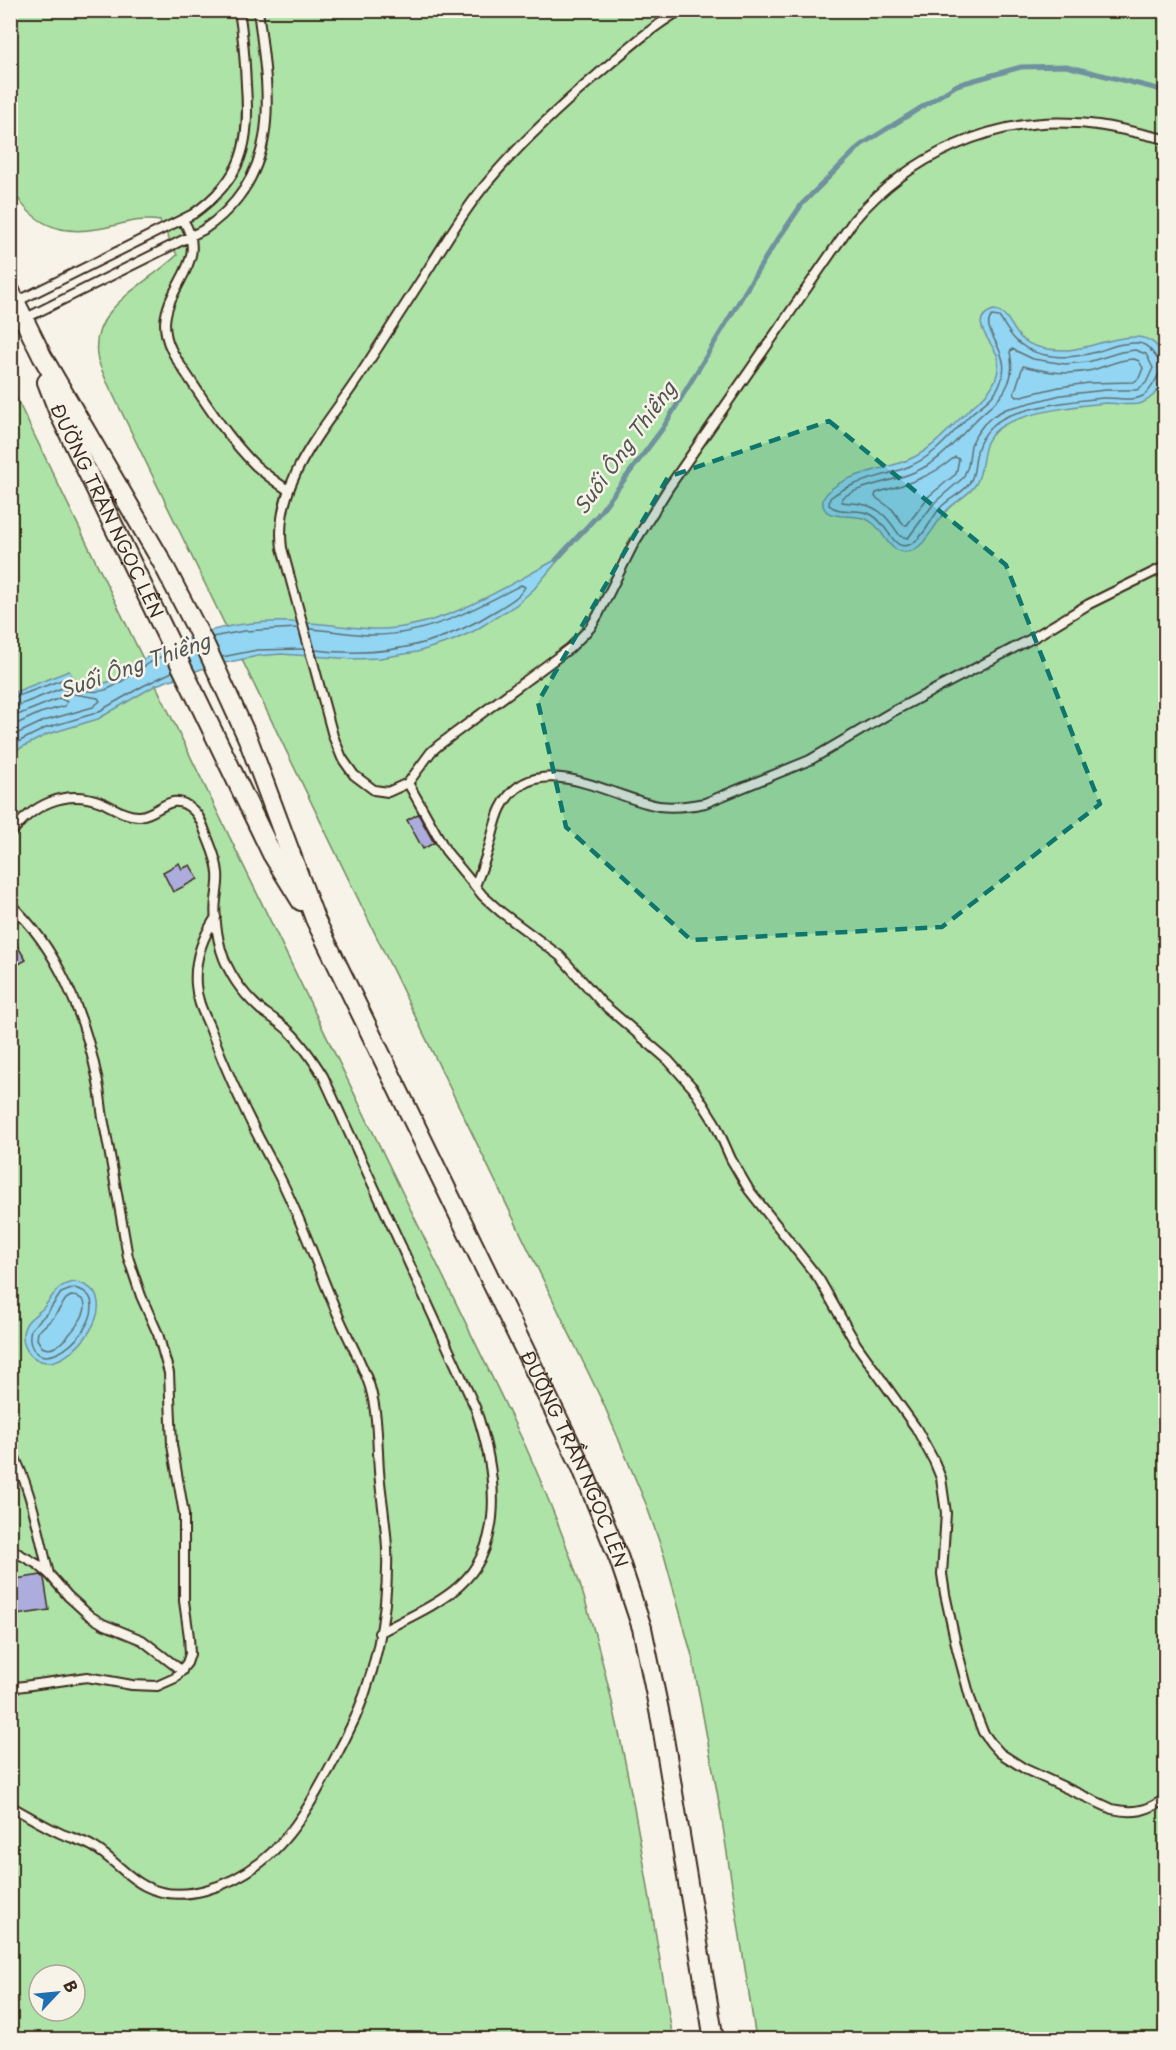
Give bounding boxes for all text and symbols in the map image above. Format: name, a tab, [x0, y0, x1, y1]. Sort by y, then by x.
water label: Suối Ông Thiềng	[566, 374, 683, 520]
street label: ĐƯỜNG TRẦN NGỌC LÊN	[45, 399, 171, 622]
water label: Suối Ông Thiềng	[55, 625, 215, 705]
street label: ĐƯỜNG TRẦN NGỌC LÊN	[515, 1346, 636, 1571]
north arrow	[27, 1963, 87, 2023]
text: B	[58, 1976, 85, 1996]

